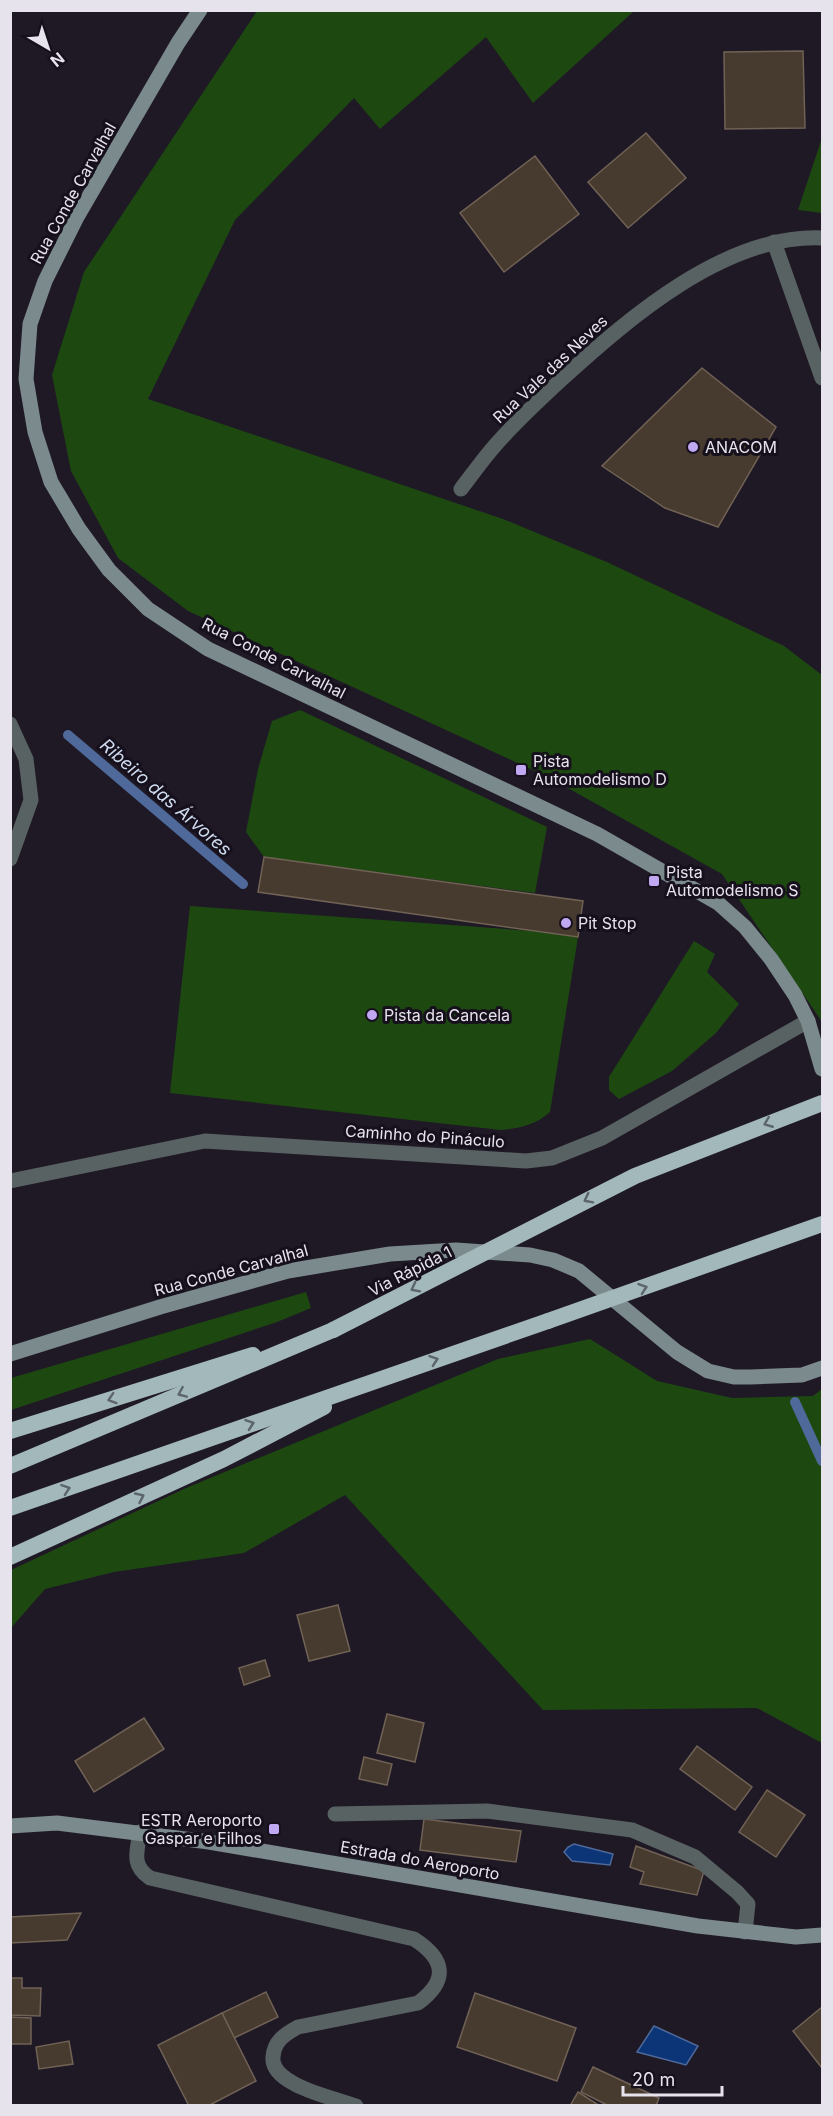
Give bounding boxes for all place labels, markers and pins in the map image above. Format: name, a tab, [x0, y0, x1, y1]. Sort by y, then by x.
place label: ANACOM	[705, 437, 777, 457]
marker: ANACOM	[686, 440, 700, 454]
place label: Pista Automodelismo D	[533, 751, 667, 789]
marker: Pista Automodelismo D	[514, 763, 528, 777]
place label: Pista Automodelismo S	[666, 862, 798, 900]
marker: Pista Automodelismo S	[647, 874, 661, 888]
place label: Pit Stop	[578, 913, 637, 933]
marker: Pit Stop	[559, 916, 573, 930]
place label: Pista da Cancela	[384, 1005, 510, 1025]
marker: Pista da Cancela	[365, 1008, 379, 1022]
place label: ESTR Aeroporto Gaspar e Filhos	[141, 1810, 262, 1848]
marker: ESTR Aeroporto Gaspar e Filhos	[267, 1822, 281, 1836]

